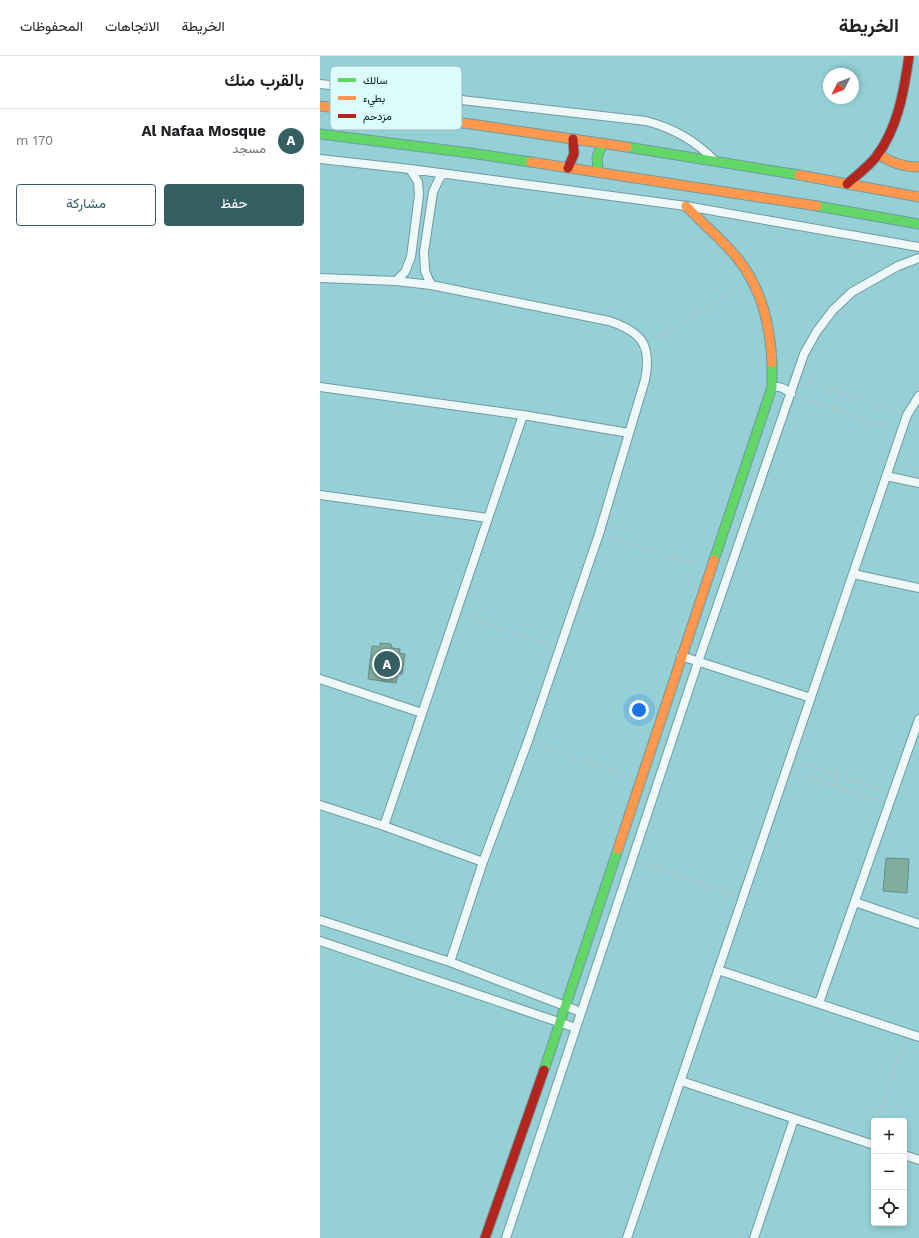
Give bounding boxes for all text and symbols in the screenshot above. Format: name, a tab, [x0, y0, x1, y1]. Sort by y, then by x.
text: الخريطة	[839, 14, 899, 37]
text: المحفوظات	[20, 18, 83, 34]
text: الاتجاهات	[105, 18, 159, 34]
text: الخريطة	[181, 18, 225, 34]
legend	[330, 66, 462, 130]
north arrow	[823, 68, 859, 104]
text: بالقرب منك	[224, 70, 304, 90]
text: سالك	[363, 74, 388, 87]
text: بطيء	[363, 92, 385, 108]
text: مزدحم	[363, 110, 392, 124]
text: Al Nafaa Mosque	[141, 122, 266, 140]
text: 170 m	[16, 133, 53, 148]
text: A	[287, 133, 295, 148]
text: مسجد	[232, 141, 266, 156]
button: مشاركة	[16, 184, 156, 226]
button: حفظ	[164, 184, 304, 226]
pin: A	[374, 649, 400, 679]
your location	[629, 700, 649, 720]
map controls	[871, 1118, 907, 1226]
button: +	[871, 1118, 907, 1154]
button: −	[871, 1154, 907, 1190]
button: locate	[871, 1190, 907, 1226]

